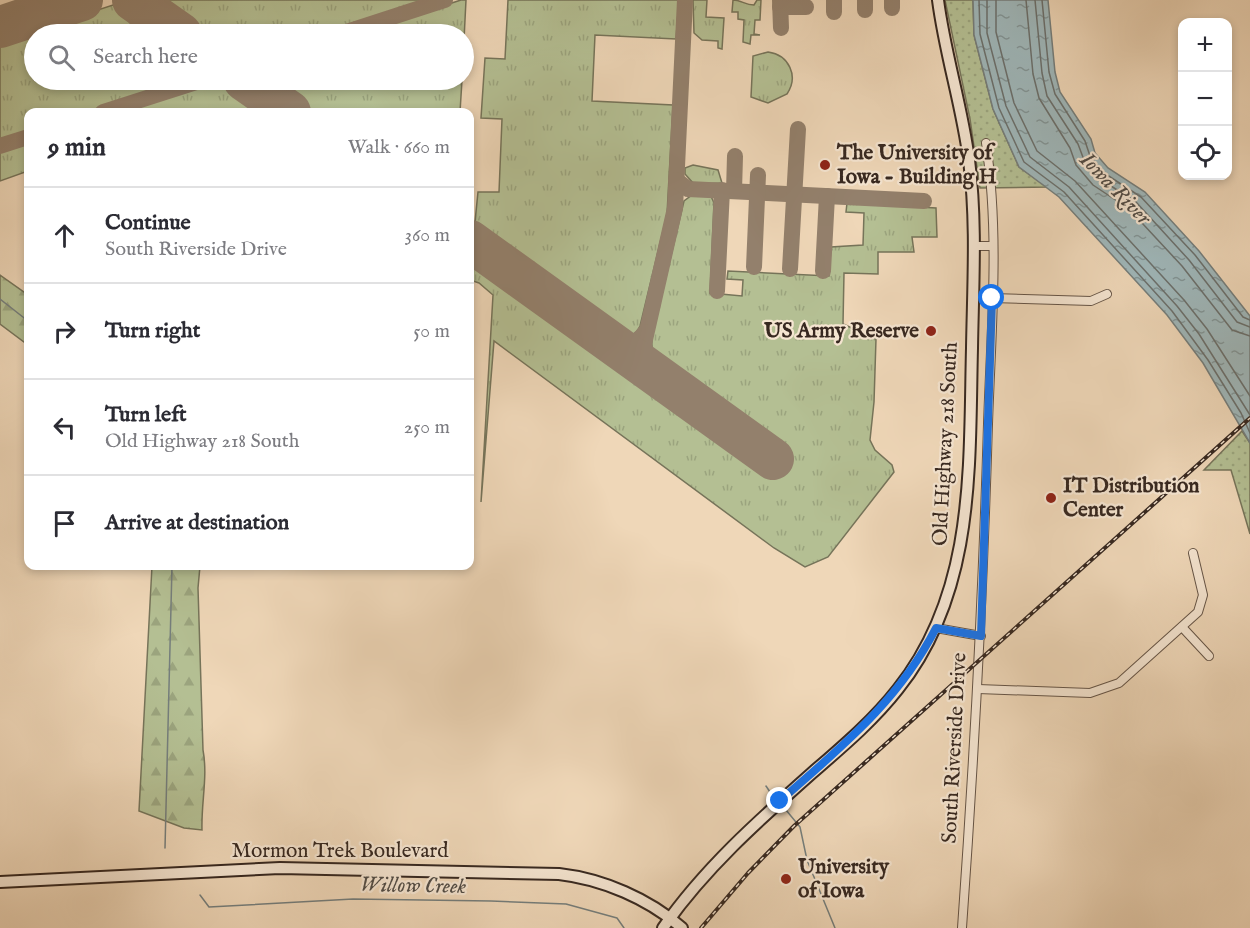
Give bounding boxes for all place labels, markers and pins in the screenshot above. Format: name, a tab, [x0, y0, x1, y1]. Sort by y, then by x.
place label: The University of Iowa - Building H	[836, 140, 997, 191]
marker: The University of Iowa - Building H	[818, 158, 832, 172]
place label: US Army Reserve	[763, 318, 919, 345]
marker: US Army Reserve	[924, 324, 938, 338]
place label: IT Distribution Center	[1063, 473, 1199, 524]
marker: IT Distribution Center	[1044, 491, 1058, 505]
place label: University of Iowa	[797, 854, 890, 905]
marker: University of Iowa	[779, 872, 793, 886]

